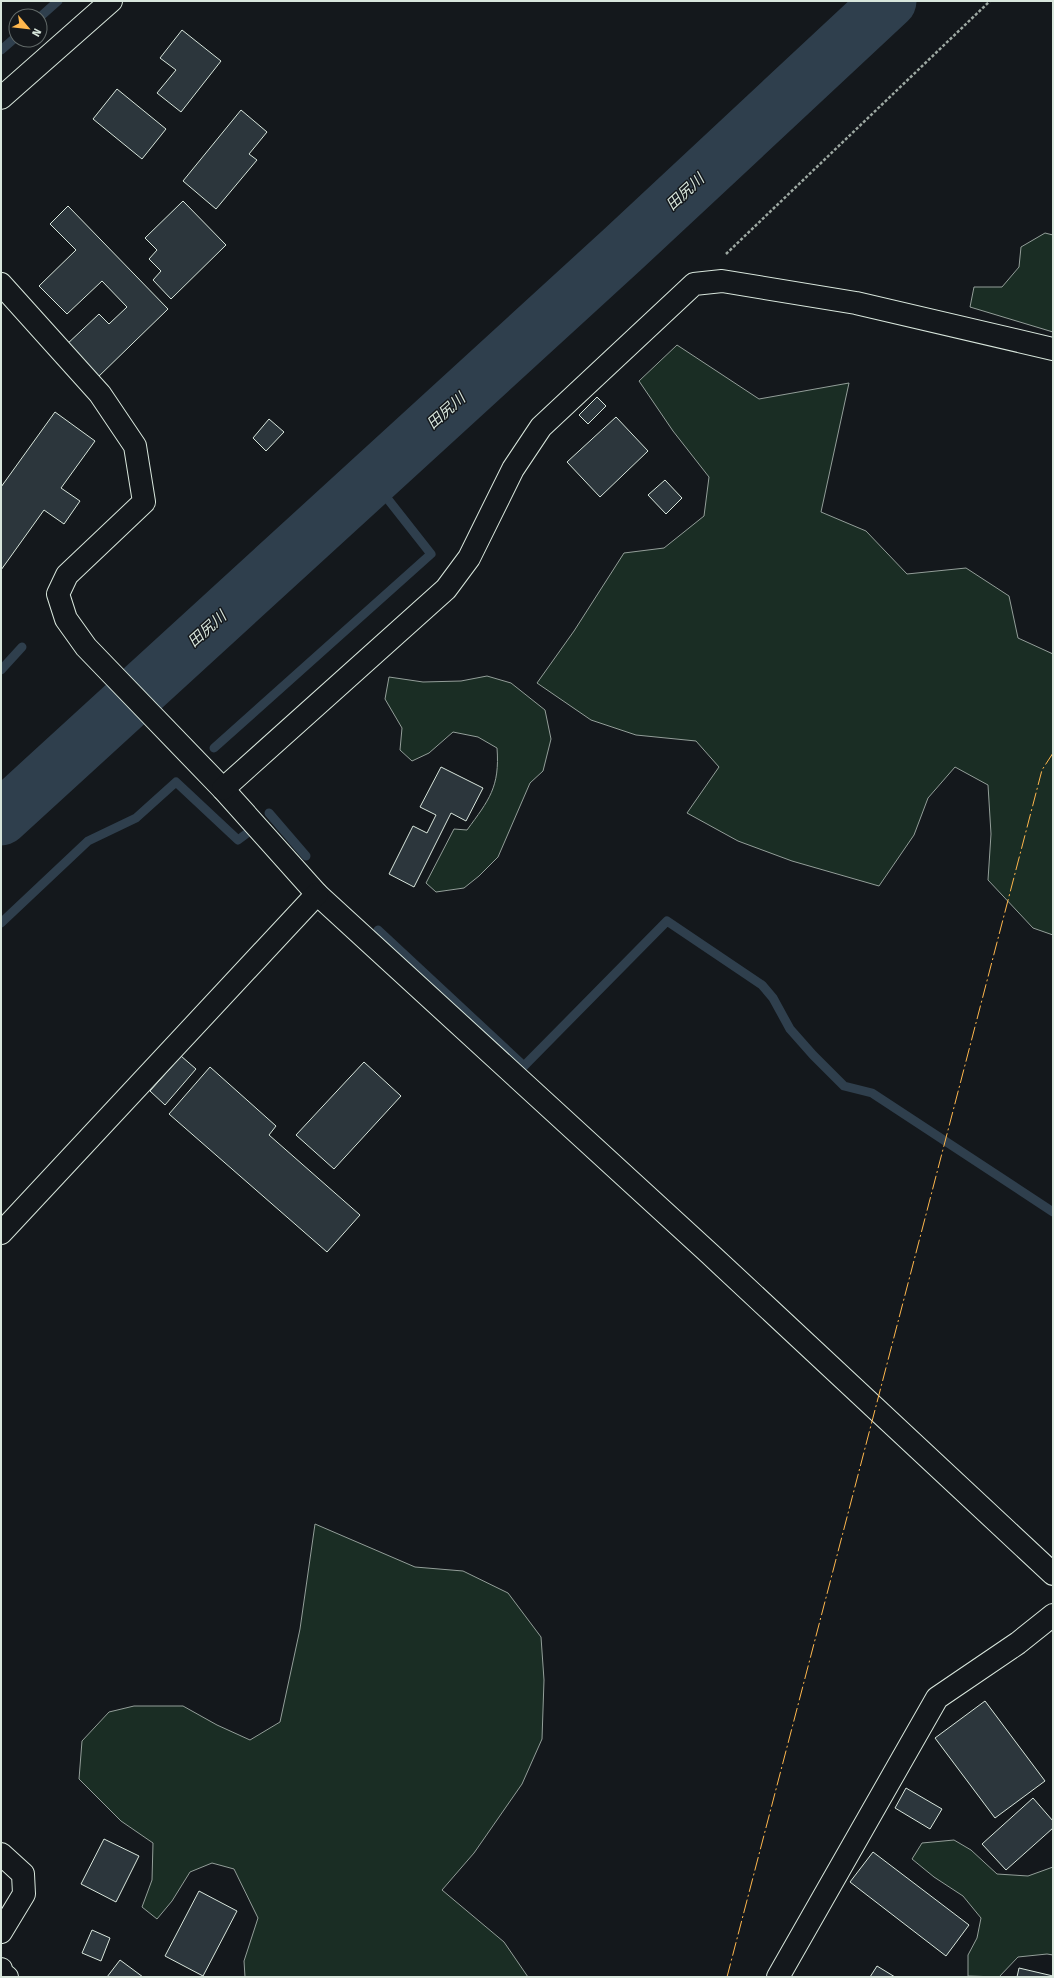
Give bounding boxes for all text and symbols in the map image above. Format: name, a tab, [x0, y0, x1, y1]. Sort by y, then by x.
north arrow	[8, 8, 48, 48]
text: N	[29, 26, 44, 39]
water label: 田尻川	[662, 169, 709, 214]
water label: 田尻川	[423, 388, 470, 433]
water label: 田尻川	[184, 606, 231, 651]

